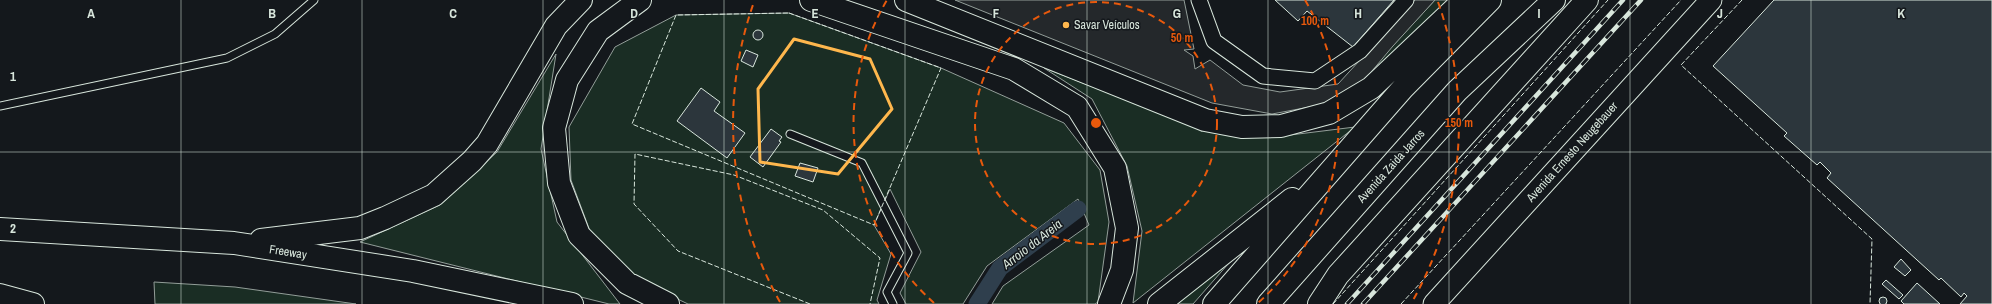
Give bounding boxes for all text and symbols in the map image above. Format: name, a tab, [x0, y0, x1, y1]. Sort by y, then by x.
text: A	[87, 5, 95, 22]
text: B	[268, 5, 276, 22]
text: C	[449, 5, 457, 22]
text: D	[630, 5, 638, 22]
text: E	[811, 5, 819, 22]
text: F	[993, 5, 1000, 22]
text: G	[1173, 5, 1181, 22]
text: H	[1354, 5, 1362, 22]
text: I	[1538, 5, 1541, 22]
text: J	[1717, 5, 1723, 22]
text: K	[1897, 5, 1905, 22]
text: 100 m	[1301, 13, 1329, 29]
place label: Savar Veículos	[1074, 17, 1140, 33]
marker: Savar Veículos	[1061, 20, 1071, 30]
text: 50 m	[1171, 30, 1193, 46]
text: 1	[10, 68, 16, 85]
street label: Avenida Ernesto Neugebauer	[1522, 98, 1622, 206]
text: 150 m	[1445, 115, 1473, 131]
centre of rings	[1089, 116, 1103, 130]
street label: Avenida Zaida Jarros	[1353, 126, 1428, 207]
water label: Arroio da Areia	[998, 215, 1065, 273]
text: 2	[10, 220, 16, 237]
street label: Freeway	[268, 241, 308, 263]

